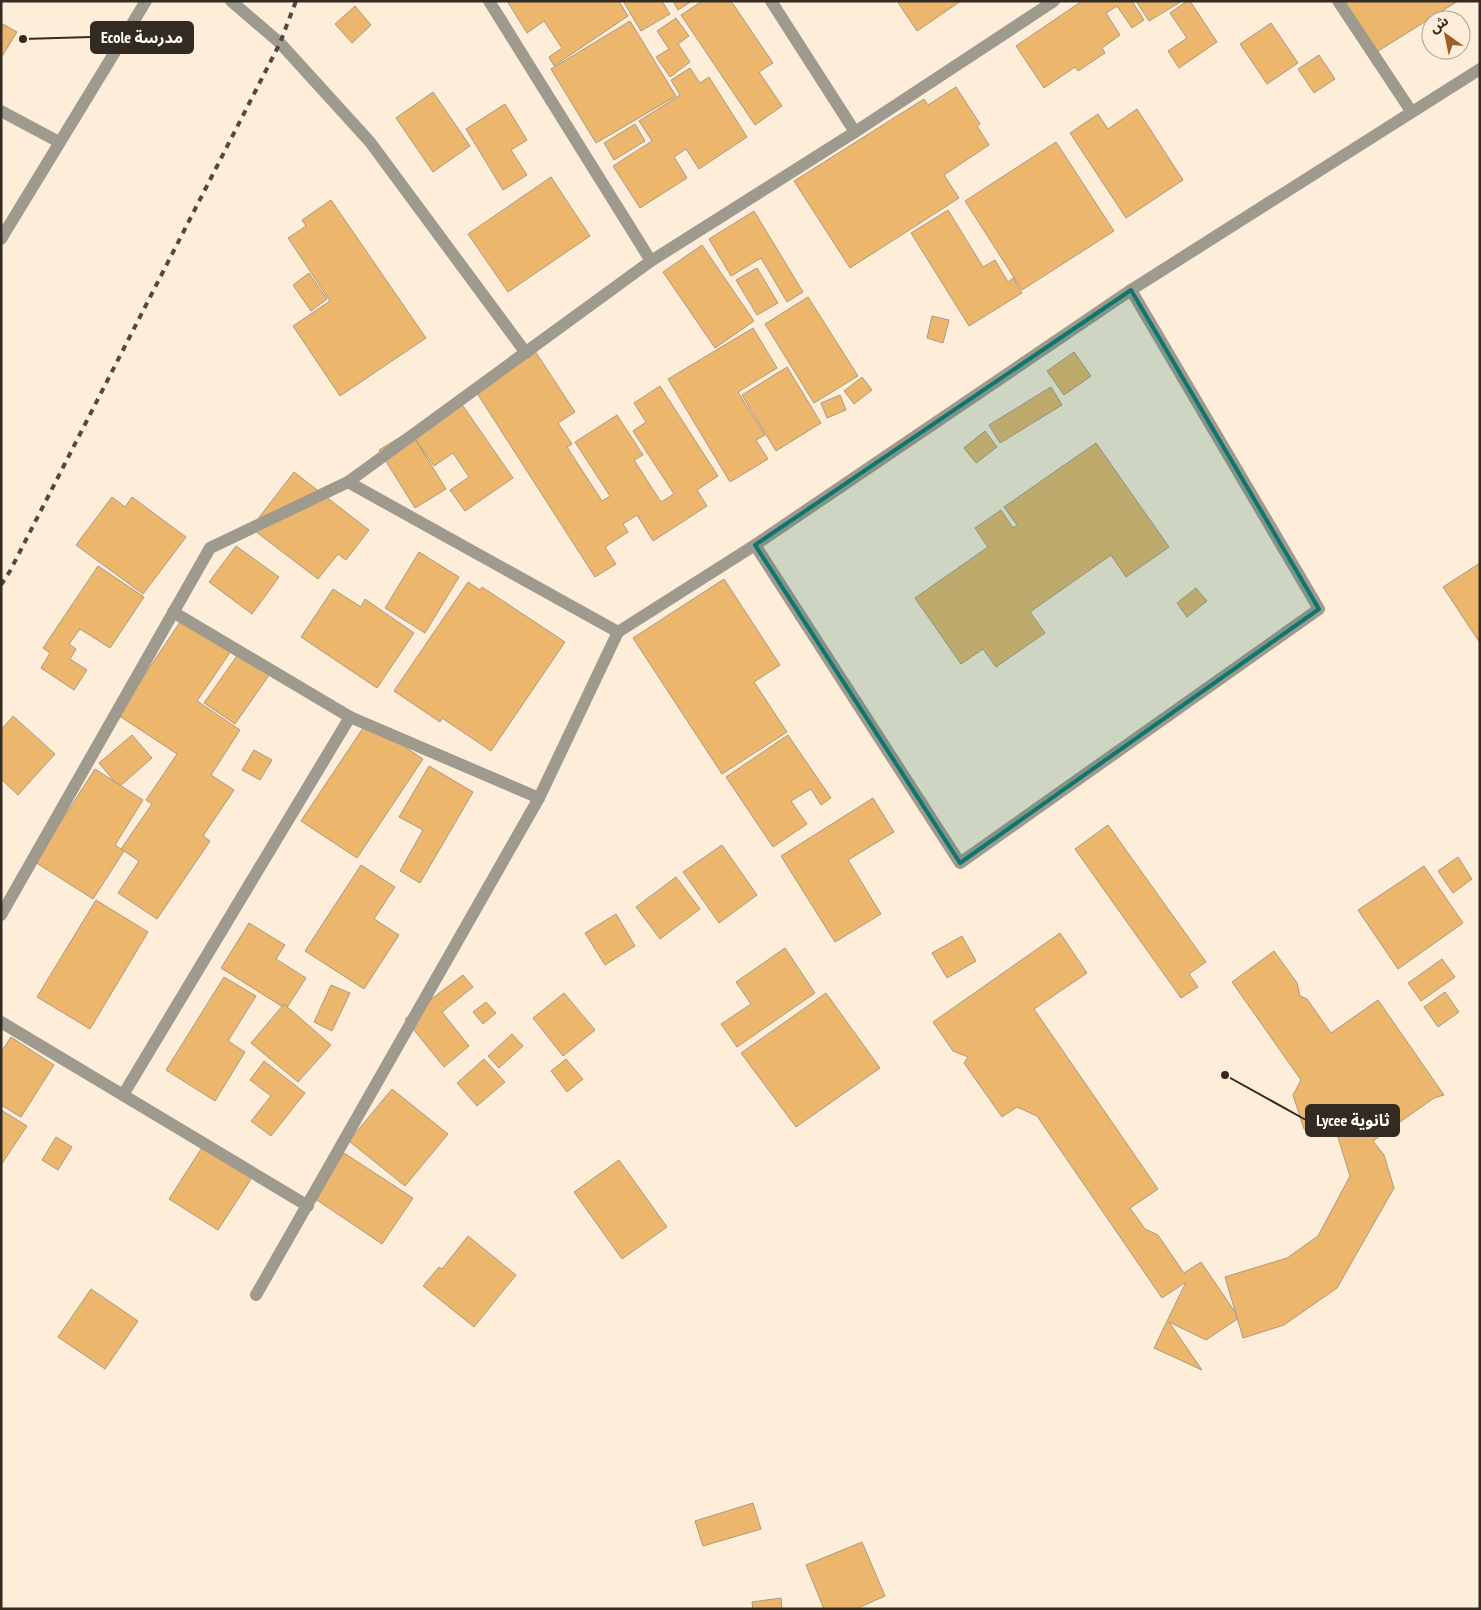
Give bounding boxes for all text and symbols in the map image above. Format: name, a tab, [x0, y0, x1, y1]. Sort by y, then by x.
north arrow	[1421, 10, 1471, 60]
text: ش	[1426, 11, 1452, 37]
callout: Ecole مدرسة	[91, 22, 193, 53]
text: Ecole مدرسة	[101, 27, 183, 47]
callout: Lycee ثانوية	[1306, 1105, 1399, 1136]
text: Lycee ثانوية	[1316, 1110, 1390, 1130]

